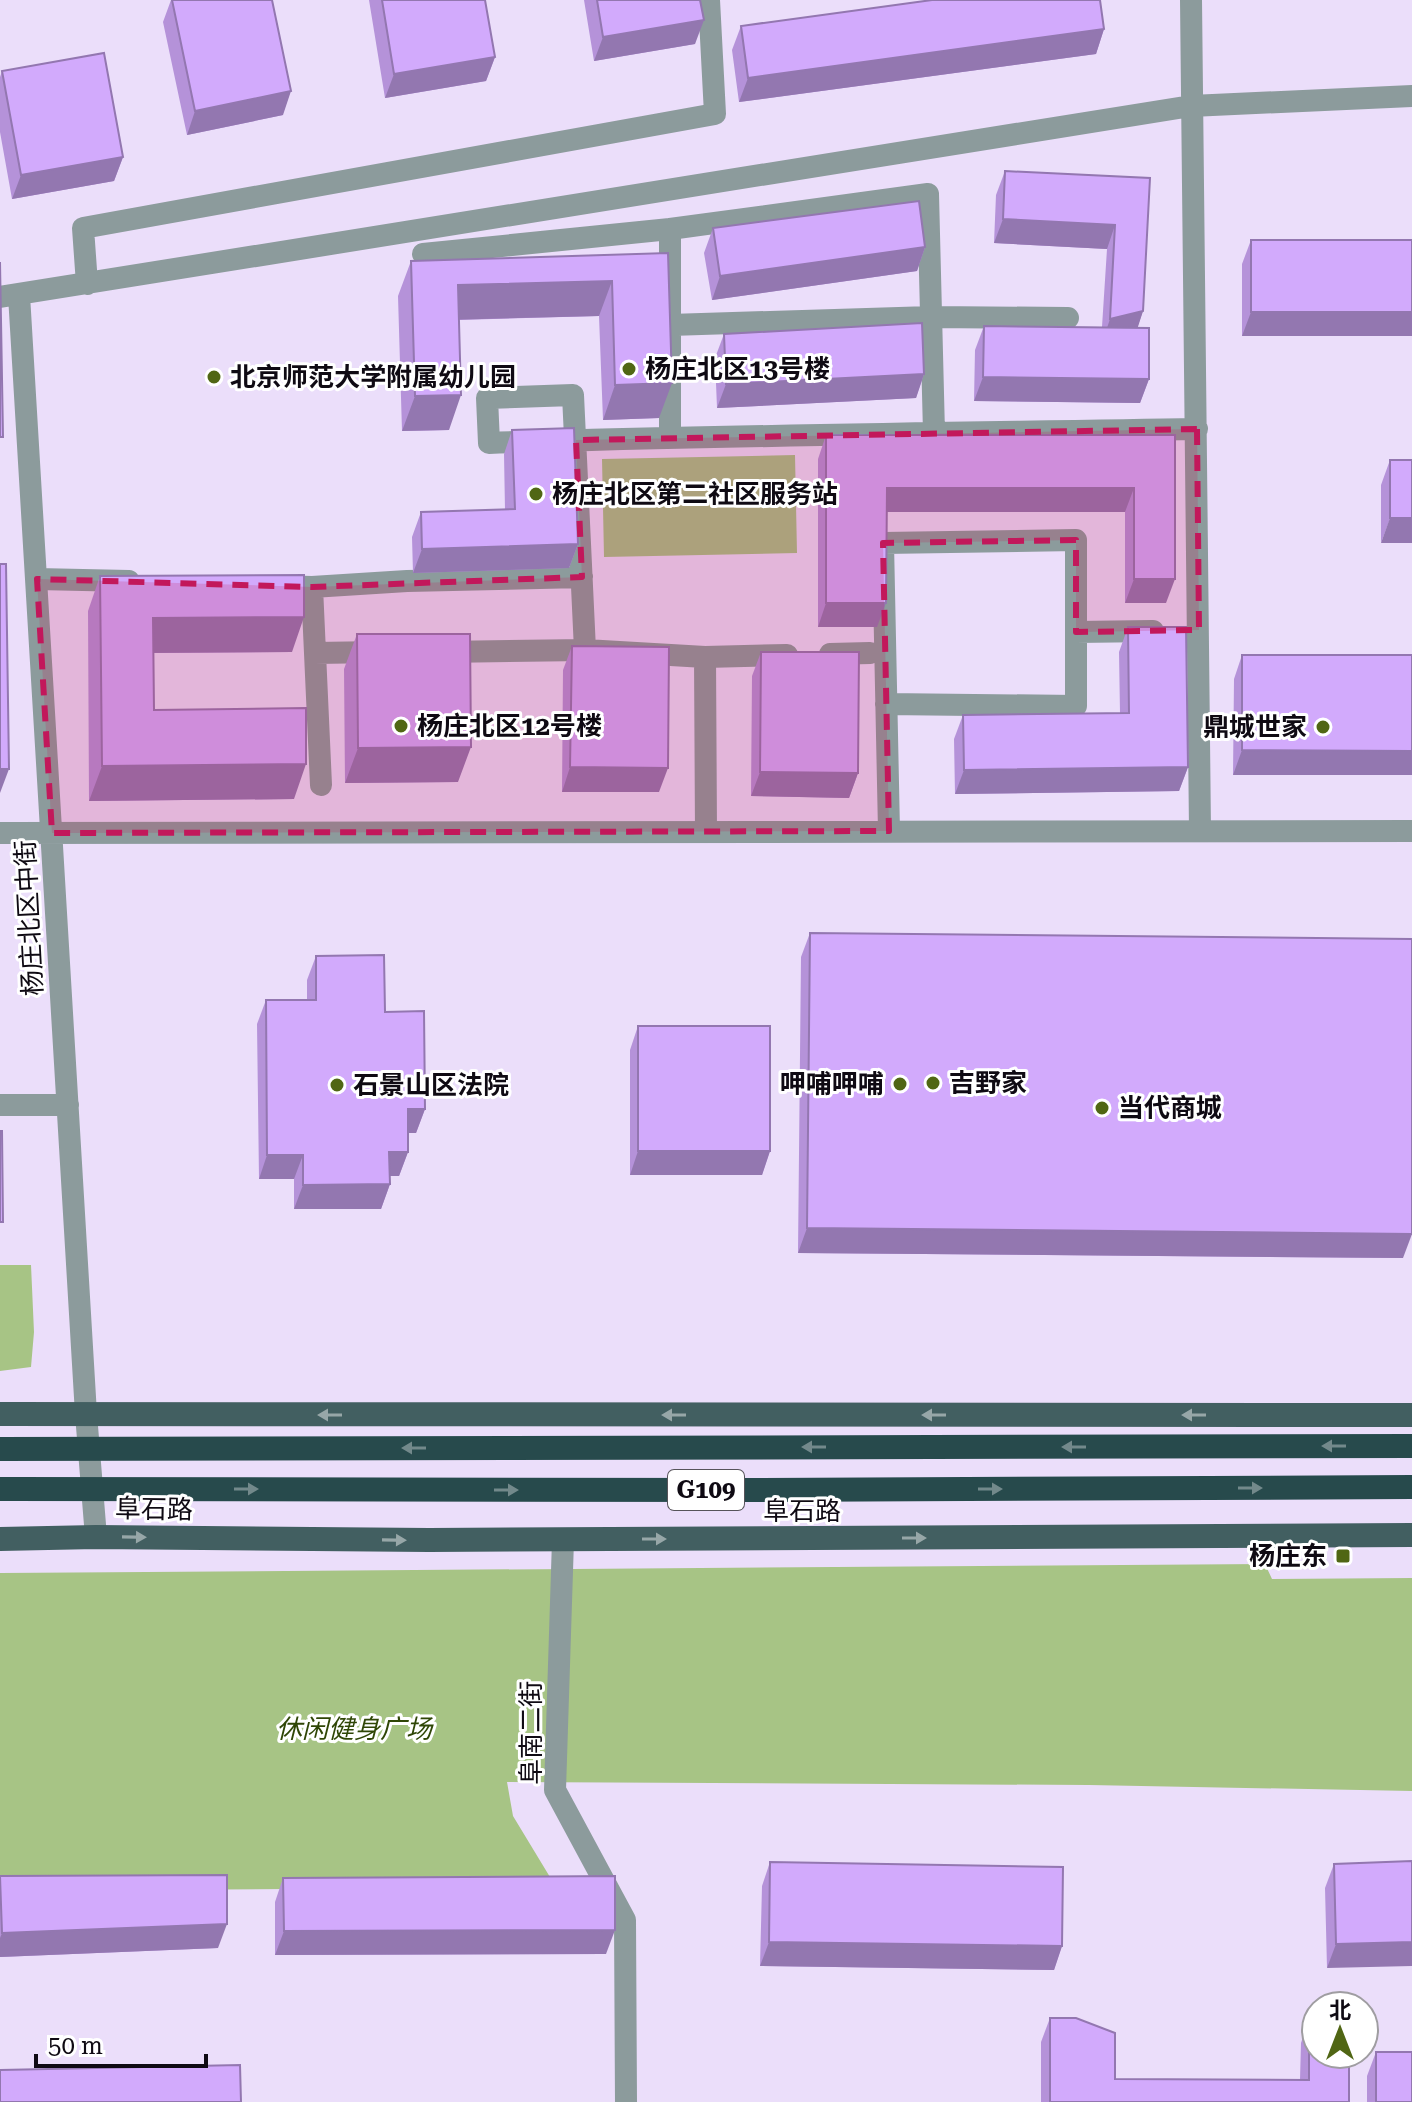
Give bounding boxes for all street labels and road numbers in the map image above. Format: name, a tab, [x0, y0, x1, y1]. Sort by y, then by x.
street label: 杨庄北区中街	[10, 839, 48, 997]
road number: G109	[668, 1470, 744, 1510]
street label: 阜石路	[115, 1493, 193, 1525]
street label: 阜石路	[763, 1496, 841, 1526]
street label: 阜南二街	[516, 1681, 546, 1785]

